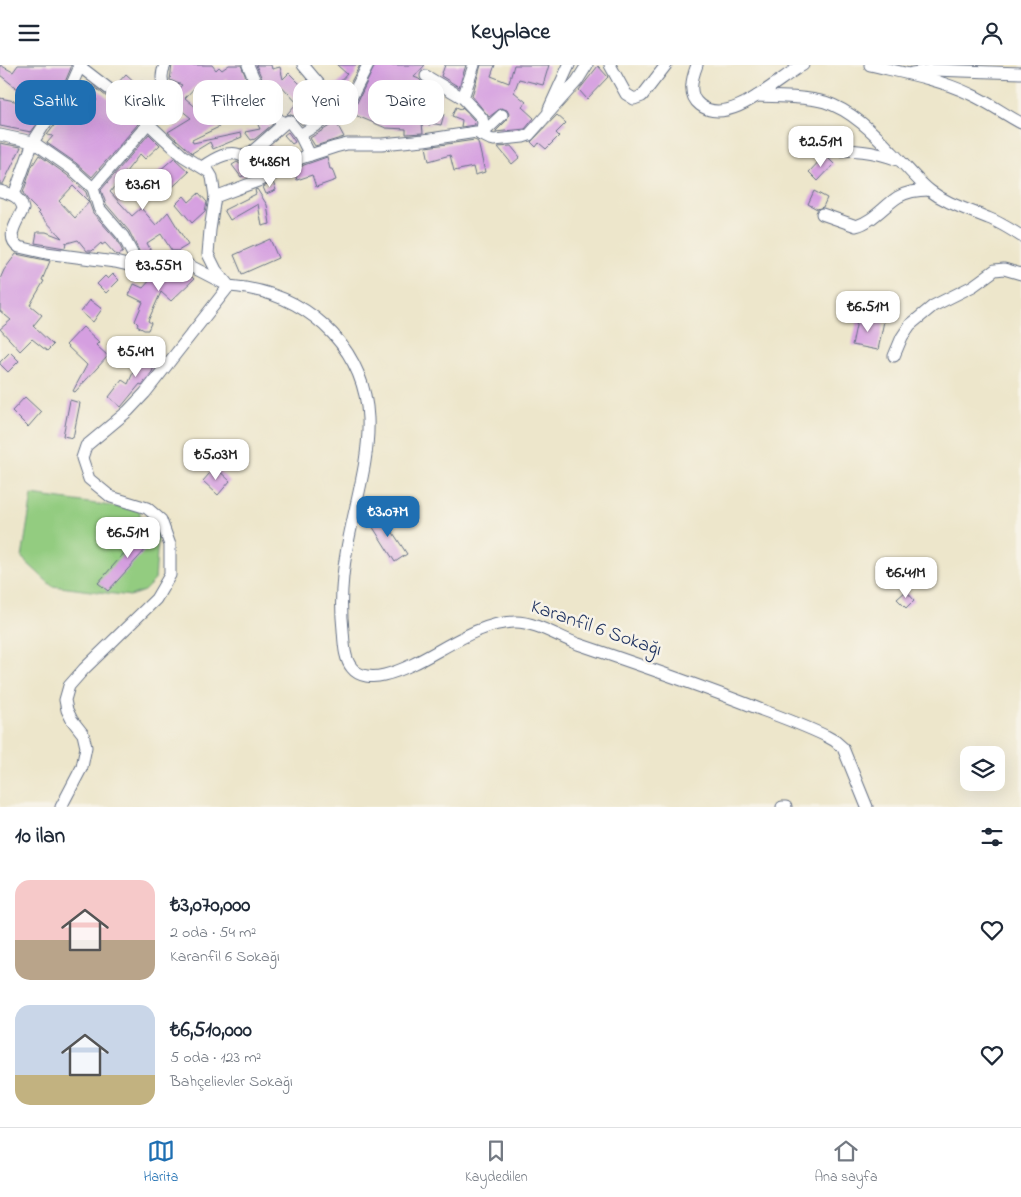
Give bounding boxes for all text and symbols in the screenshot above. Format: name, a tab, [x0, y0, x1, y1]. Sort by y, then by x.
text: Keyplace	[471, 17, 550, 49]
icon: menu	[15, 19, 43, 47]
icon: person	[978, 19, 1006, 47]
chip: Satılık	[15, 80, 96, 125]
chip: Kiralık	[106, 80, 183, 125]
chip: Filtreler	[193, 80, 283, 125]
chip: Yeni	[293, 80, 358, 125]
chip: Daire	[368, 80, 444, 125]
pin: ₺2.51M	[780, 126, 862, 168]
text: ₺2.51M	[799, 130, 843, 154]
pin: ₺4.86M	[229, 145, 311, 188]
text: ₺4.86M	[250, 150, 290, 174]
pin: ₺3.6M	[108, 169, 178, 211]
text: ₺3.6M	[126, 173, 160, 197]
pin: ₺3.55M	[118, 249, 200, 292]
text: ₺3.55M	[136, 254, 182, 278]
pin: ₺6.51M	[827, 291, 909, 333]
text: ₺6.51M	[847, 295, 889, 319]
pin: ₺5.4M	[101, 335, 171, 378]
text: ₺5.4M	[118, 340, 154, 364]
pin: ₺5.03M	[175, 439, 257, 481]
text: ₺5.03M	[194, 443, 238, 467]
pin: ₺3.07M	[347, 495, 429, 538]
text: ₺3.07M	[367, 500, 409, 524]
pin: ₺6.51M	[87, 517, 169, 559]
text: ₺6.51M	[107, 521, 149, 545]
pin: ₺6.41M	[865, 557, 947, 599]
text: ₺6.41M	[886, 561, 926, 585]
street label: Karanfil 6 Sokağı	[526, 593, 666, 666]
map controls	[960, 746, 1005, 791]
button: layers	[960, 746, 1005, 791]
text: 10 ilan	[15, 822, 65, 852]
icon: filters	[978, 823, 1006, 851]
text: ₺3,070,000	[170, 891, 250, 921]
icon: home	[55, 900, 115, 960]
icon: heart	[978, 916, 1006, 944]
text: 2 oda · 54 m²	[170, 921, 256, 945]
text: Karanfil 6 Sokağı	[170, 945, 280, 969]
text: ₺6,510,000	[170, 1016, 252, 1046]
icon: home	[55, 1025, 115, 1085]
icon: heart	[978, 1041, 1006, 1069]
text: 5 oda · 123 m²	[170, 1046, 261, 1070]
text: Bahçelievler Sokağı	[170, 1070, 293, 1094]
tab: Harita	[143, 1137, 178, 1188]
tab: Kaydedilen	[465, 1137, 528, 1188]
tab: Ana sayfa	[814, 1137, 878, 1188]

